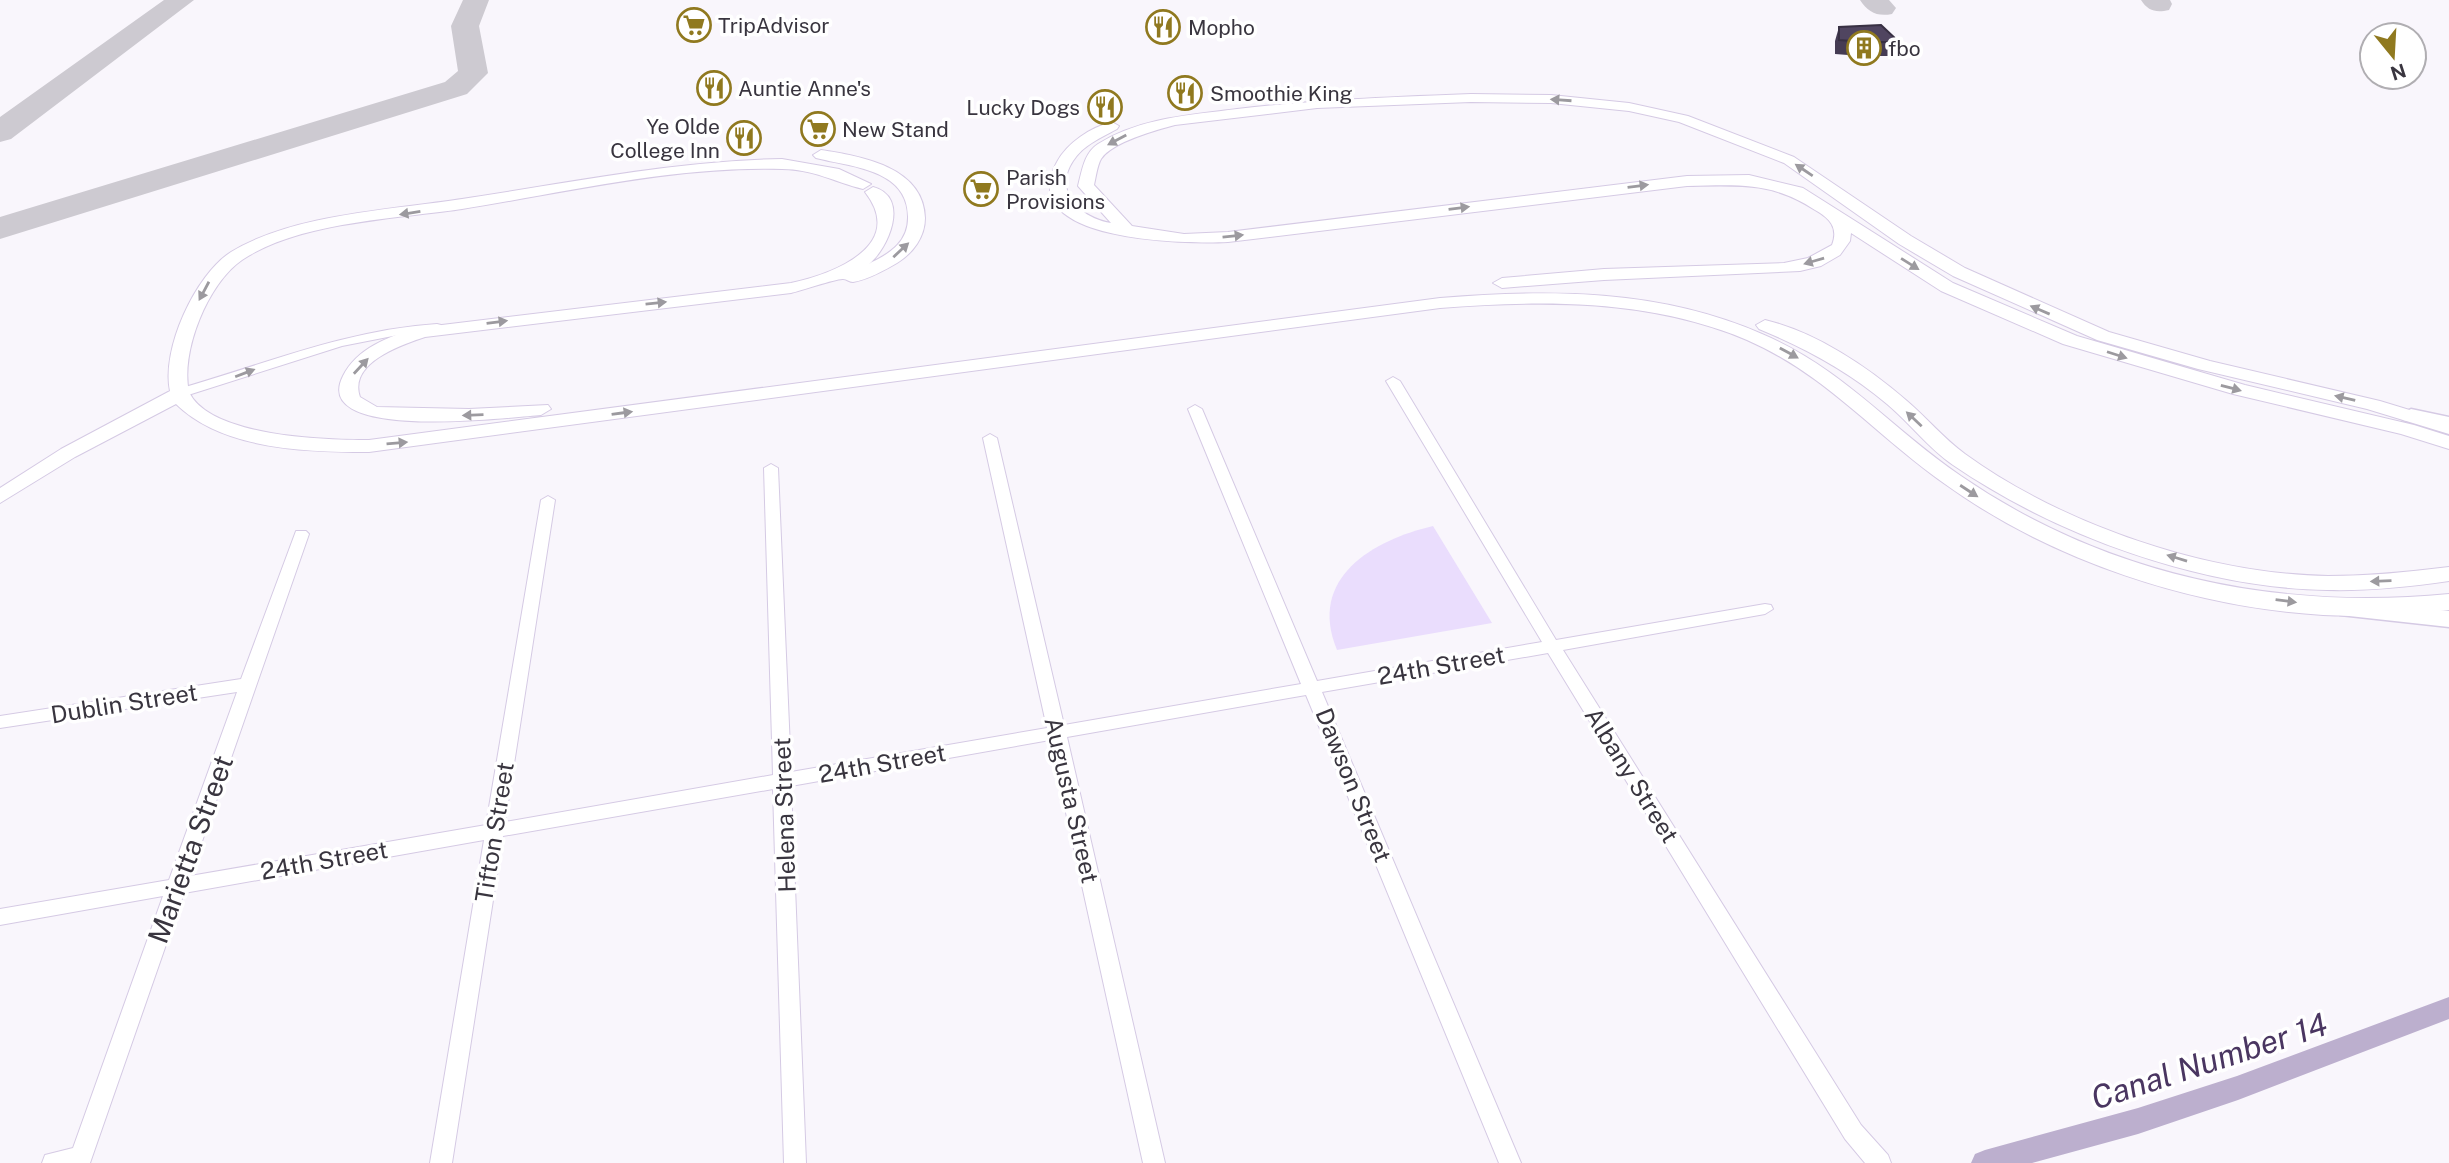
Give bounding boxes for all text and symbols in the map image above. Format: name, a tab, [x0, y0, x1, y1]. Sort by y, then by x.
supermarket icon: TripAdvisor	[675, 6, 713, 44]
restaurant icon: Mopho	[1144, 8, 1182, 46]
place label: TripAdvisor	[718, 13, 830, 38]
place label: Mopho	[1188, 15, 1255, 40]
north arrow	[2358, 21, 2428, 91]
building icon: fbo	[1845, 29, 1883, 67]
place label: fbo	[1888, 36, 1921, 61]
text: N	[2388, 59, 2409, 85]
restaurant icon: Auntie Anne's	[695, 69, 733, 107]
restaurant icon: Smoothie King	[1166, 74, 1204, 112]
place label: Auntie Anne's	[738, 76, 871, 101]
place label: Smoothie King	[1210, 81, 1353, 106]
restaurant icon: Lucky Dogs	[1086, 88, 1124, 126]
one-way arrow	[1549, 94, 1571, 105]
place label: Lucky Dogs	[966, 95, 1080, 120]
supermarket icon: New Stand	[799, 110, 837, 148]
place label: Ye Olde College Inn	[610, 114, 720, 163]
place label: New Stand	[842, 117, 949, 142]
restaurant icon: Ye Olde College Inn	[725, 119, 763, 157]
one-way arrow	[1108, 134, 1127, 146]
one-way arrow	[1795, 164, 1814, 177]
place label: Parish Provisions	[1006, 165, 1105, 214]
supermarket icon: Parish Provisions	[962, 170, 1000, 208]
one-way arrow	[1628, 181, 1650, 192]
one-way arrow	[1448, 202, 1470, 213]
one-way arrow	[398, 208, 420, 219]
one-way arrow	[1223, 230, 1245, 241]
one-way arrow	[892, 242, 910, 258]
one-way arrow	[1803, 256, 1824, 266]
one-way arrow	[1900, 258, 1919, 271]
one-way arrow	[199, 281, 210, 301]
one-way arrow	[645, 297, 667, 308]
one-way arrow	[2030, 304, 2050, 316]
one-way arrow	[486, 316, 508, 327]
one-way arrow	[1779, 347, 1799, 359]
one-way arrow	[2107, 350, 2128, 361]
one-way arrow	[352, 358, 368, 375]
one-way arrow	[235, 367, 256, 378]
one-way arrow	[2221, 383, 2242, 393]
one-way arrow	[2334, 392, 2356, 403]
one-way arrow	[611, 408, 633, 419]
one-way arrow	[462, 409, 484, 420]
one-way arrow	[1906, 411, 1923, 427]
one-way arrow	[386, 437, 408, 448]
one-way arrow	[1959, 485, 1979, 498]
one-way arrow	[2167, 552, 2188, 562]
one-way arrow	[2370, 576, 2392, 587]
one-way arrow	[2275, 596, 2297, 607]
street label: 24th Street	[1375, 640, 1507, 690]
street label: Dublin Street	[49, 678, 199, 728]
street label: Albany Street	[1579, 702, 1685, 848]
street label: Dawson Street	[1310, 704, 1398, 866]
street label: Augusta Street	[1039, 714, 1105, 886]
street label: Helena Street	[767, 737, 801, 893]
street label: 24th Street	[816, 738, 948, 788]
street label: Marietta Street	[141, 750, 239, 948]
street label: Tifton Street	[469, 760, 519, 904]
street label: 24th Street	[258, 835, 390, 885]
water label: Canal Number 14	[2086, 1005, 2332, 1117]

